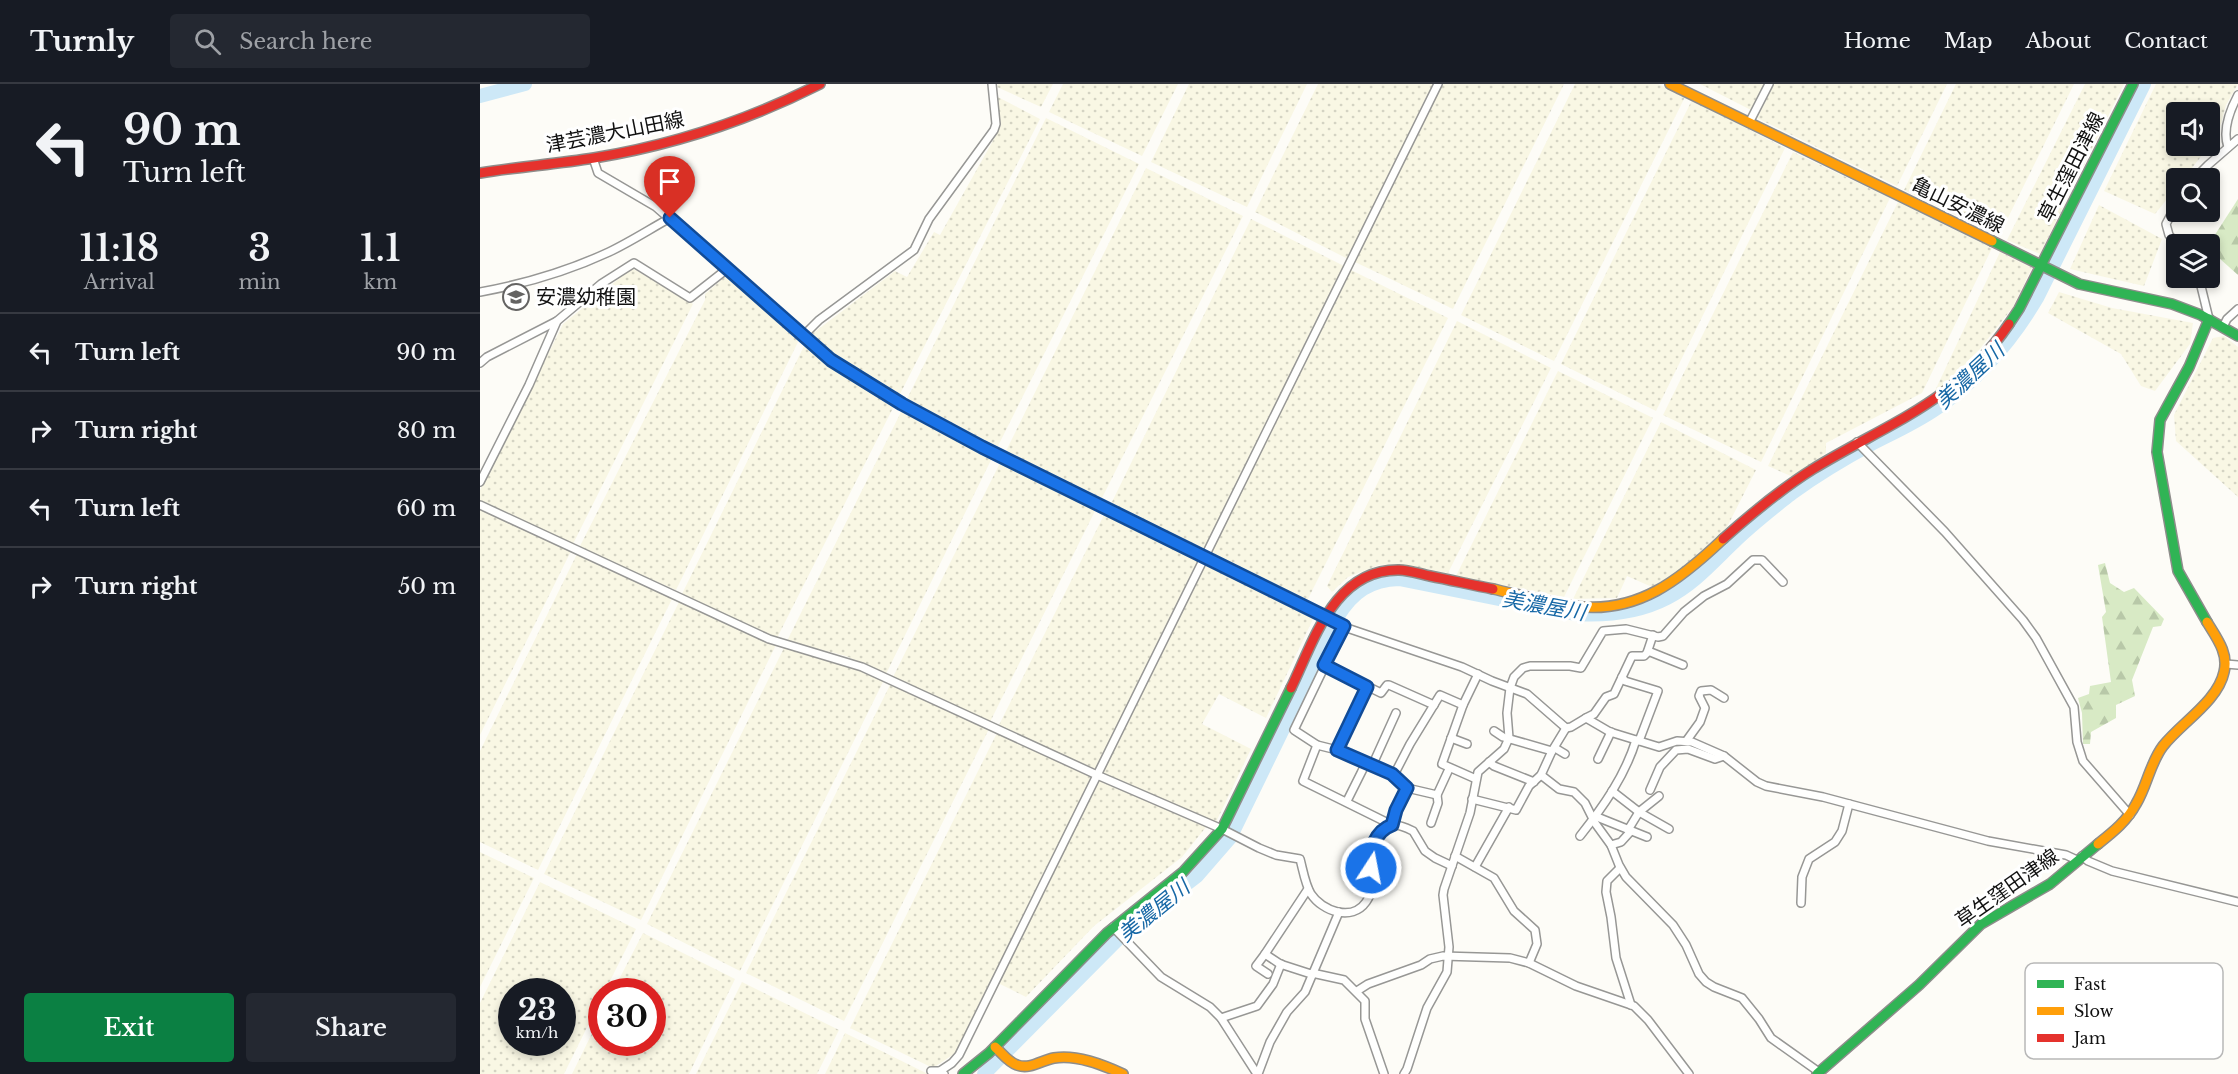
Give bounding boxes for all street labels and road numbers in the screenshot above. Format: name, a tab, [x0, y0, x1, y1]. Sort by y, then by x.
street label: 津芸濃大山田線	[544, 107, 686, 157]
street label: 草生窪田津線	[2033, 108, 2109, 226]
street label: 亀山安濃線	[1908, 172, 2008, 238]
street label: 草生窪田津線	[1951, 844, 2063, 932]

